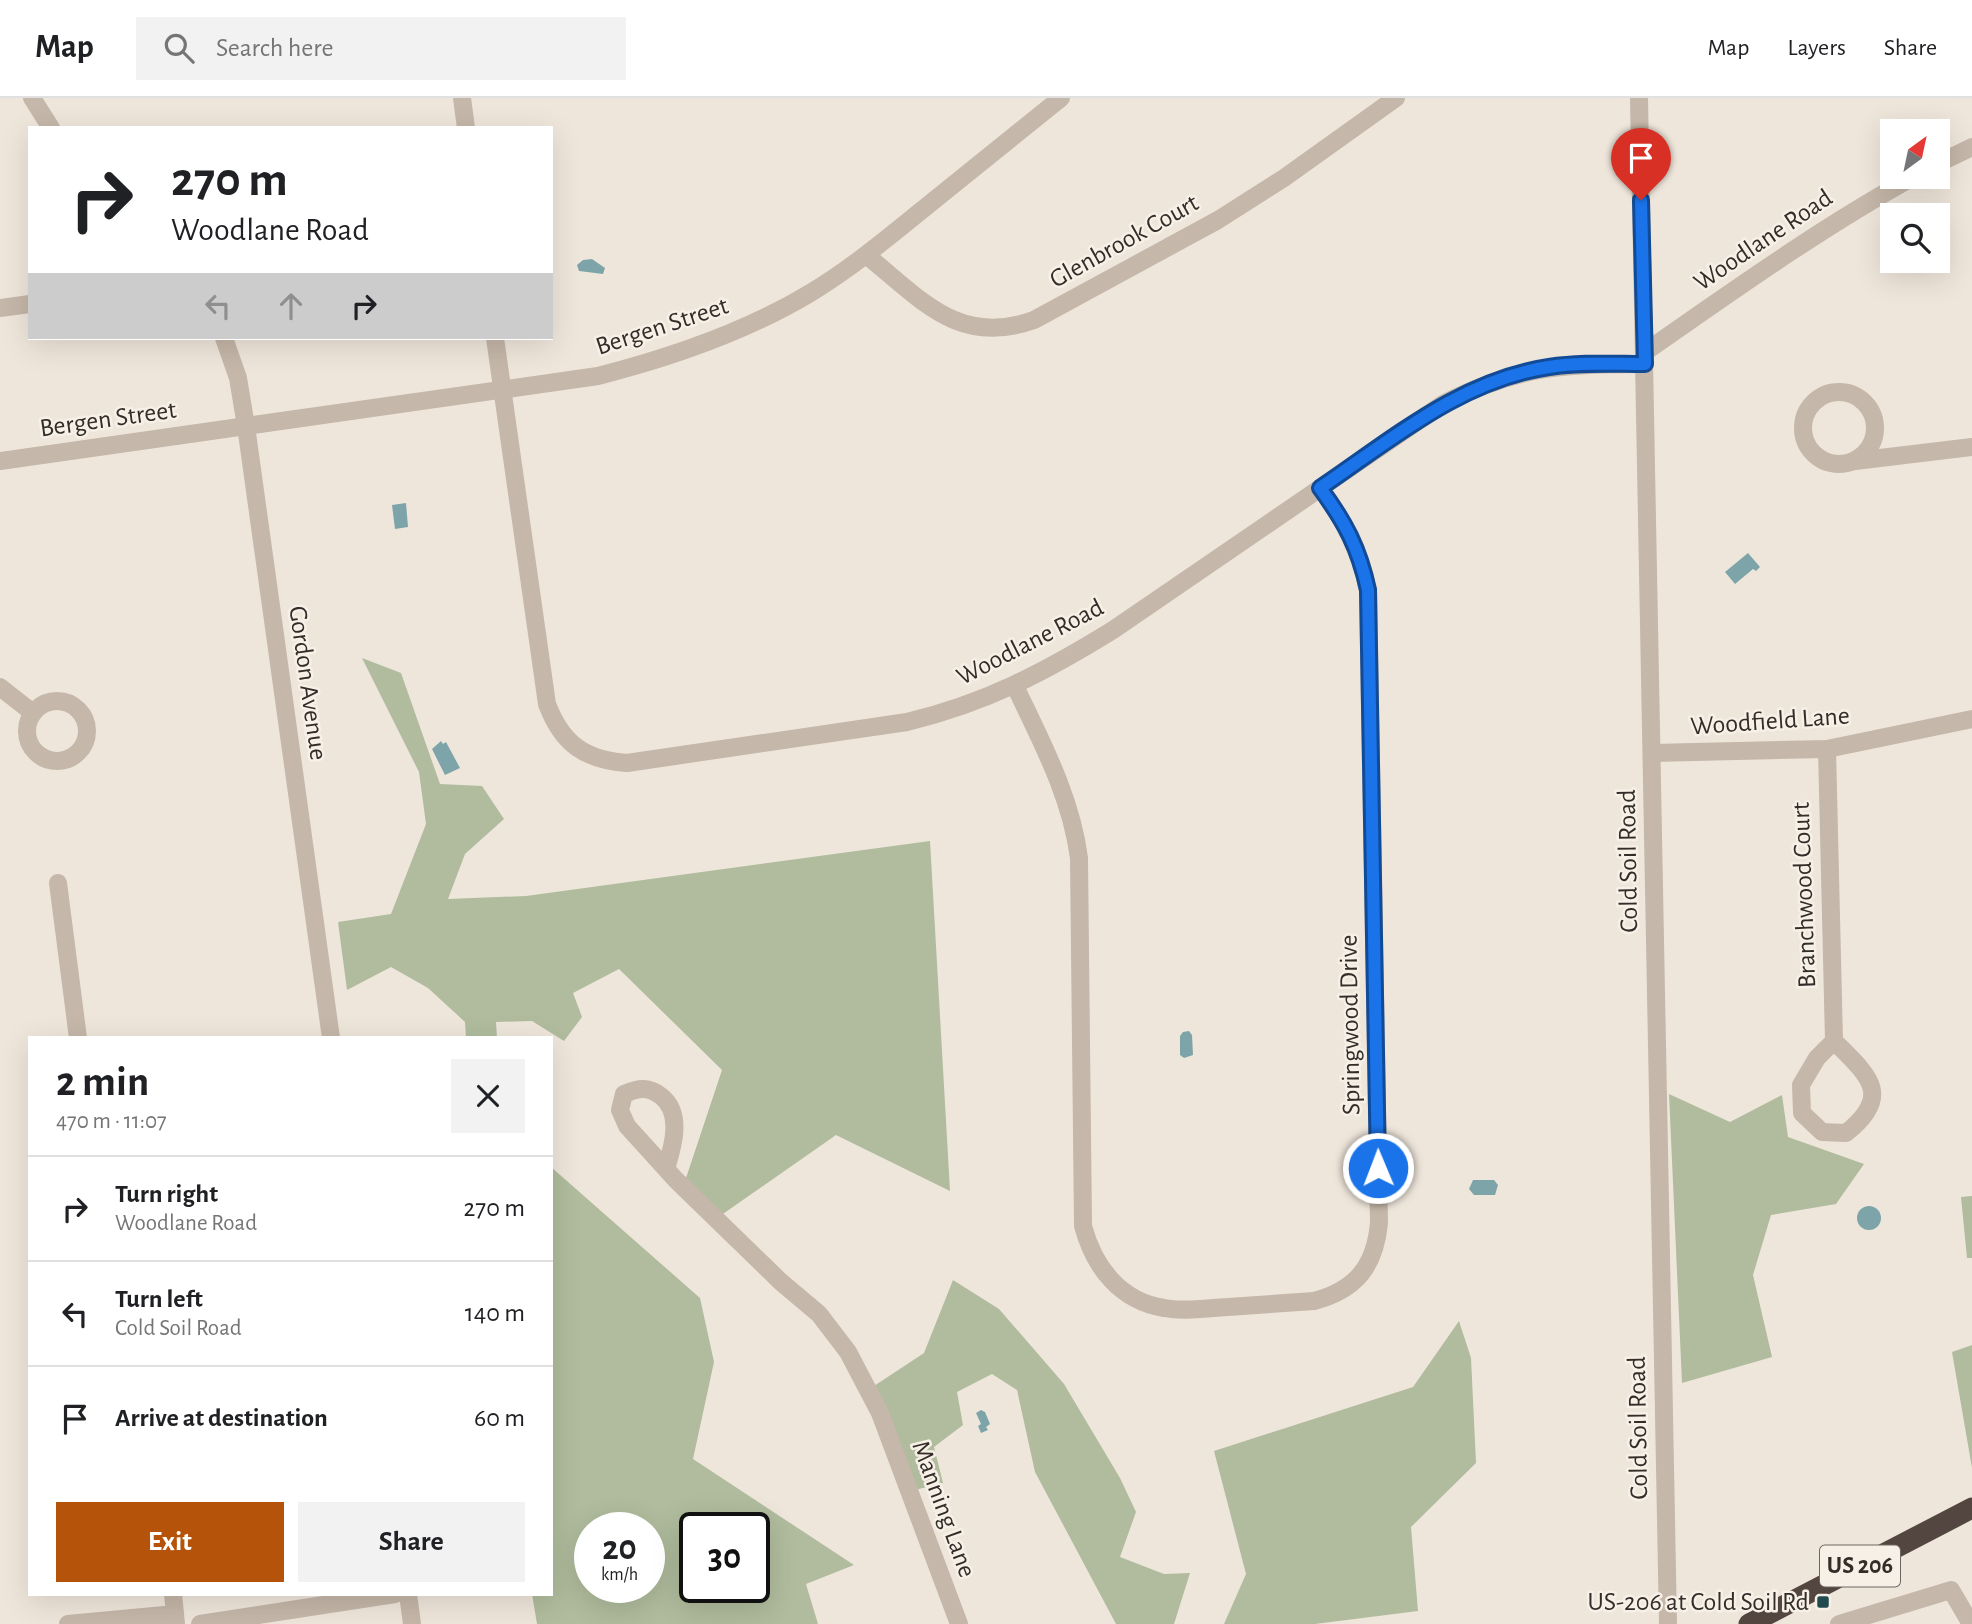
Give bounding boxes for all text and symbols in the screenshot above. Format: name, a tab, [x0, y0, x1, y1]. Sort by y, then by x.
search box	[136, 17, 626, 80]
icon: search	[160, 29, 198, 67]
text: Map	[35, 31, 94, 64]
text: Search here	[216, 35, 334, 61]
text: Map	[1707, 36, 1749, 60]
text: Layers	[1787, 36, 1846, 60]
text: Share	[1884, 36, 1937, 60]
north arrow	[1880, 119, 1950, 189]
map controls	[1880, 119, 1950, 273]
pin	[1611, 128, 1671, 200]
icon: arrive	[1622, 139, 1660, 177]
icon: right	[56, 154, 147, 245]
text: 270 m	[171, 156, 288, 205]
street label: Woodlane Road	[1689, 184, 1837, 296]
street label: Glenbrook Court	[1045, 189, 1203, 293]
button: search	[1880, 203, 1950, 273]
text: Woodlane Road	[171, 214, 369, 246]
icon: left	[199, 287, 237, 325]
icon: ahead	[272, 287, 310, 325]
icon: right	[345, 287, 383, 325]
street label: Bergen Street	[593, 292, 731, 360]
street label: Bergen Street	[38, 397, 178, 441]
street label: Woodlane Road	[953, 594, 1107, 690]
street label: Gordon Avenue	[284, 604, 332, 762]
street label: Woodfield Lane	[1689, 702, 1851, 740]
street label: Cold Soil Road	[1614, 789, 1642, 933]
street label: Branchwood Court	[1788, 802, 1820, 988]
street label: Springwood Drive	[1335, 935, 1365, 1115]
button: close	[451, 1059, 525, 1133]
text: 2 min	[56, 1061, 149, 1103]
text: 470 m · 11:07	[56, 1110, 167, 1133]
position arrow	[1341, 1131, 1415, 1205]
text: Turn right	[115, 1181, 218, 1207]
icon: right	[56, 1190, 94, 1228]
text: 270 m	[464, 1195, 525, 1221]
text: Woodlane Road	[115, 1212, 257, 1235]
text: Turn left	[115, 1286, 203, 1312]
icon: left	[56, 1295, 94, 1333]
text: 140 m	[465, 1300, 525, 1326]
text: Cold Soil Road	[115, 1317, 242, 1340]
street label: Cold Soil Road	[1624, 1356, 1652, 1500]
icon: arrive	[56, 1400, 94, 1438]
text: Arrive at destination	[115, 1405, 328, 1431]
text: 60 m	[474, 1405, 525, 1431]
street label: Manning Lane	[907, 1437, 981, 1581]
button: Exit	[56, 1502, 284, 1582]
button: Share	[298, 1502, 525, 1582]
speed limit sign: 30	[679, 1512, 770, 1603]
text: 20	[602, 1531, 637, 1566]
road number: US 206	[1820, 1546, 1900, 1586]
text: km/h	[601, 1566, 638, 1584]
place label: US-206 at Cold Soil Rd	[1587, 1589, 1809, 1615]
marker: US-206 at Cold Soil Rd	[1815, 1594, 1831, 1610]

